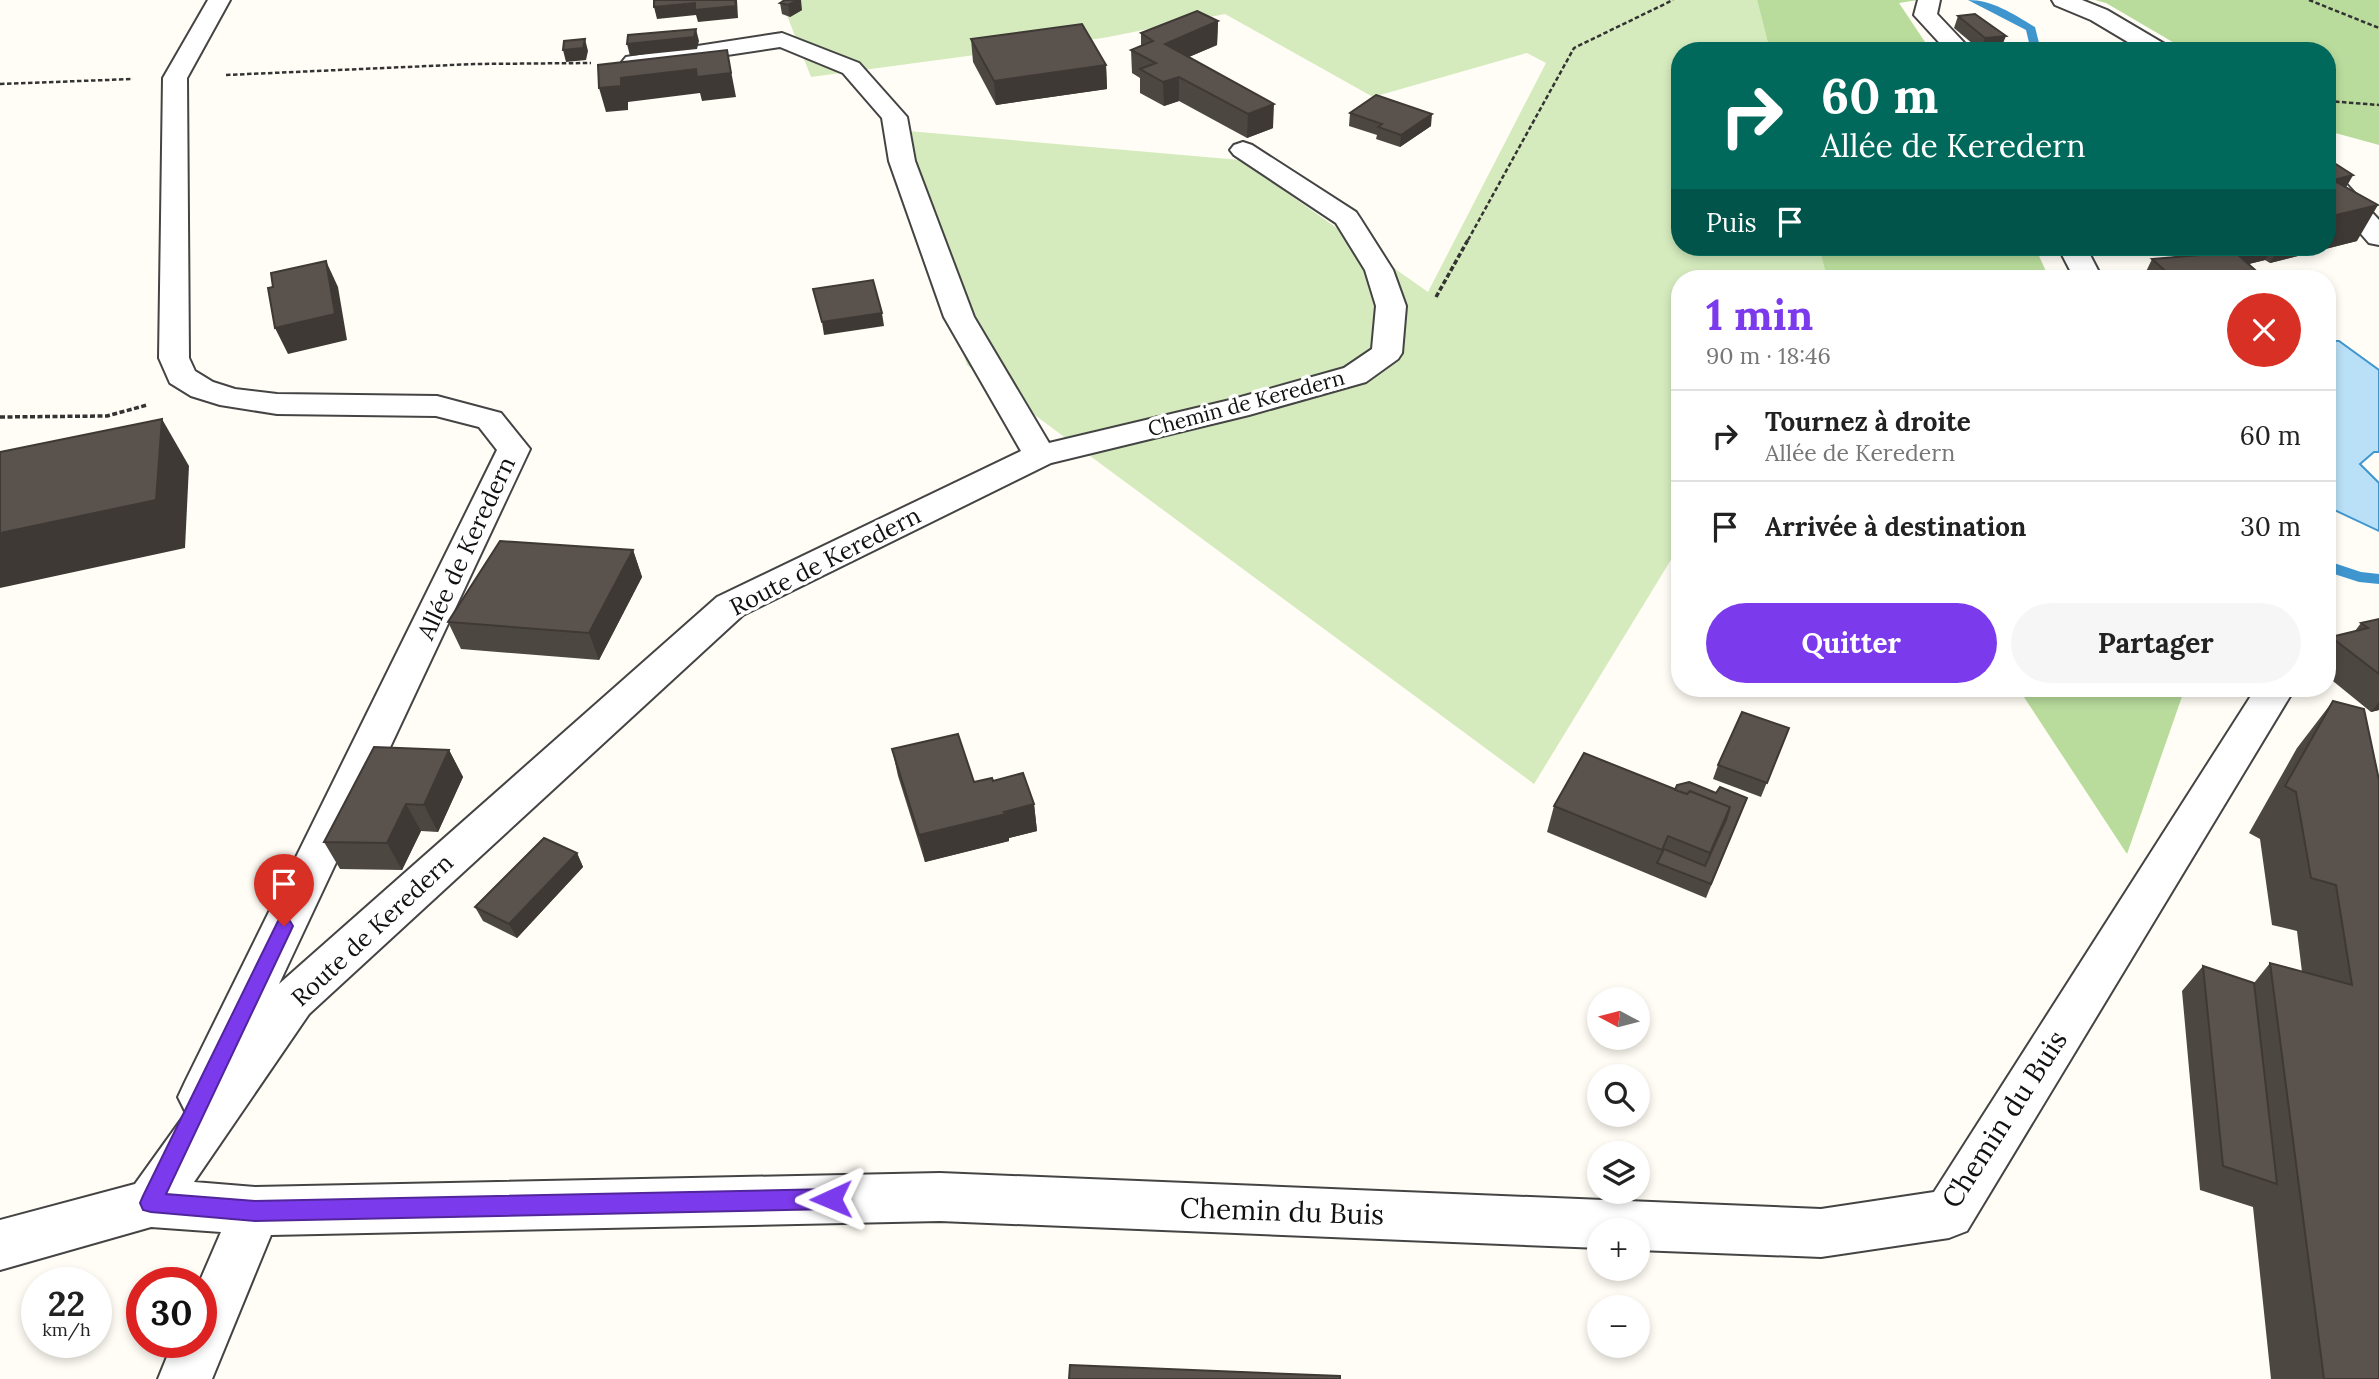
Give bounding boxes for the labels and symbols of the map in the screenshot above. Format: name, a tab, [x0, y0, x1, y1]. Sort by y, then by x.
street label: Chemin de Keredern	[1145, 364, 1348, 442]
street label: Allée de Keredern	[410, 452, 522, 645]
street label: Route de Keredern	[724, 500, 926, 622]
street label: Route de Keredern	[285, 847, 459, 1013]
pin	[254, 854, 314, 926]
north arrow	[1587, 987, 1650, 1050]
street label: Chemin du Buis	[1933, 1023, 2075, 1215]
position arrow	[794, 1162, 868, 1236]
street label: Chemin du Buis	[1179, 1189, 1385, 1233]
speed limit sign: 30	[126, 1267, 217, 1358]

